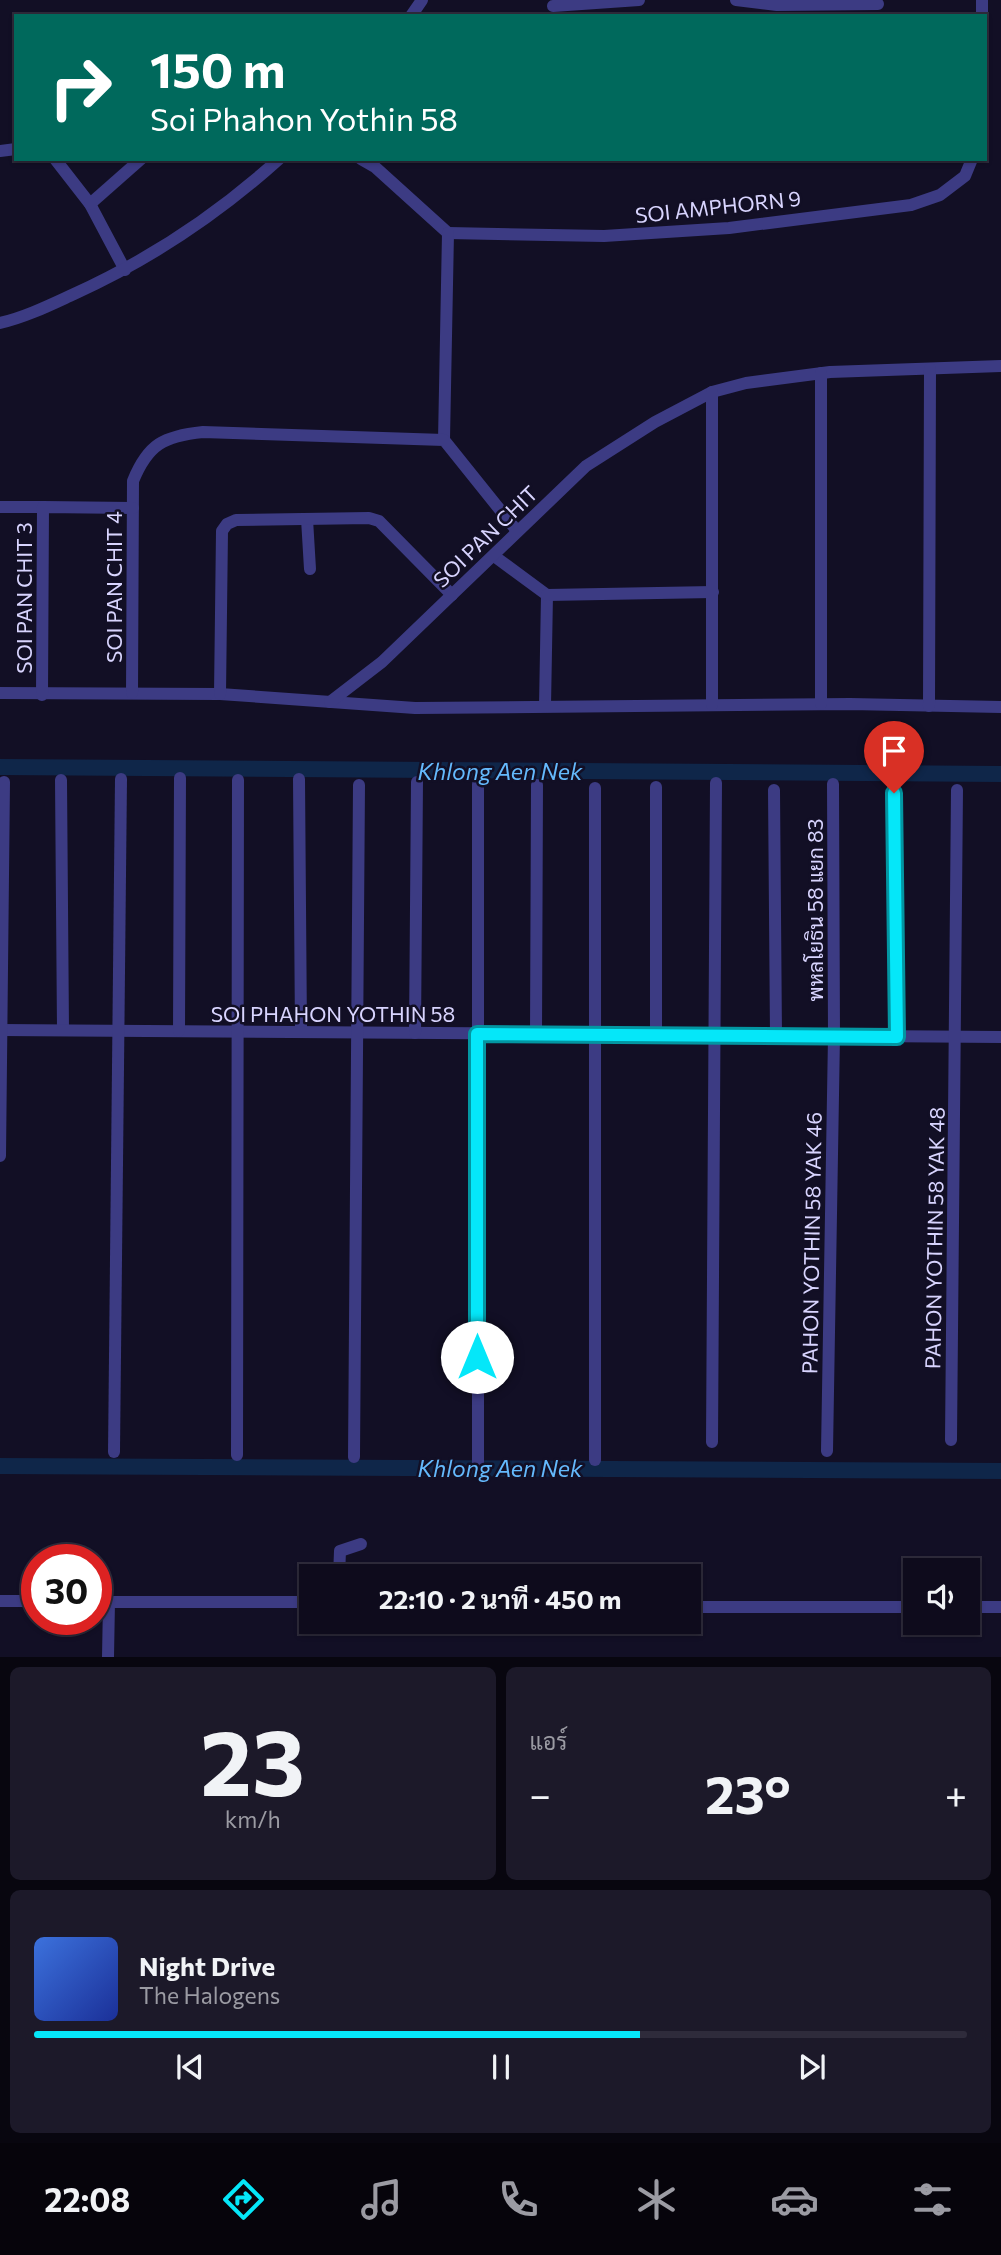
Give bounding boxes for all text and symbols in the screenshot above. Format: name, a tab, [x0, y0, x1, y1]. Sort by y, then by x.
text: 150 m	[150, 38, 285, 98]
icon: right	[35, 42, 126, 133]
text: Soi Phahon Yothin 58	[150, 98, 458, 138]
street label: SOI AMPHORN 9	[634, 185, 802, 227]
street label: SOI PAN CHIT	[428, 480, 542, 592]
street label: SOI PAN CHIT 4	[101, 511, 126, 663]
street label: SOI PAN CHIT 3	[11, 522, 36, 674]
pin	[864, 721, 924, 793]
icon: arrive	[875, 732, 913, 770]
water label: Khlong Aen Nek	[418, 757, 583, 785]
street label: พหลโยธิน 58 แยก 83	[802, 818, 827, 1002]
street label: SOI PHAHON YOTHIN 58	[211, 1001, 455, 1026]
street label: PAHON YOTHIN 58 YAK 48	[919, 1107, 949, 1369]
street label: PAHON YOTHIN 58 YAK 46	[796, 1112, 826, 1374]
position arrow	[440, 1320, 514, 1394]
water label: Khlong Aen Nek	[418, 1454, 583, 1482]
speed limit sign: 30	[21, 1544, 112, 1635]
map controls	[903, 1558, 980, 1635]
button: sound	[903, 1558, 980, 1635]
text: 22:10 · 2 นาที · 450 m	[379, 1583, 621, 1614]
text: 23	[200, 1703, 305, 1815]
text: แอร์	[530, 1727, 567, 1755]
text: 23°	[705, 1761, 791, 1825]
text: −	[530, 1770, 551, 1817]
text: +	[945, 1770, 967, 1817]
text: km/h	[225, 1805, 281, 1833]
text: Night Drive	[139, 1950, 275, 1981]
text: The Halogens	[139, 1981, 280, 2009]
icon: previous	[171, 2048, 209, 2086]
icon: pause	[482, 2048, 520, 2086]
icon: next	[793, 2048, 831, 2086]
icon: directions	[219, 2175, 268, 2224]
icon: music	[357, 2175, 406, 2224]
icon: phone	[494, 2175, 543, 2224]
icon: climate	[632, 2175, 681, 2224]
icon: car	[770, 2175, 819, 2224]
icon: filters	[908, 2175, 957, 2224]
text: 22:08	[44, 2179, 130, 2219]

